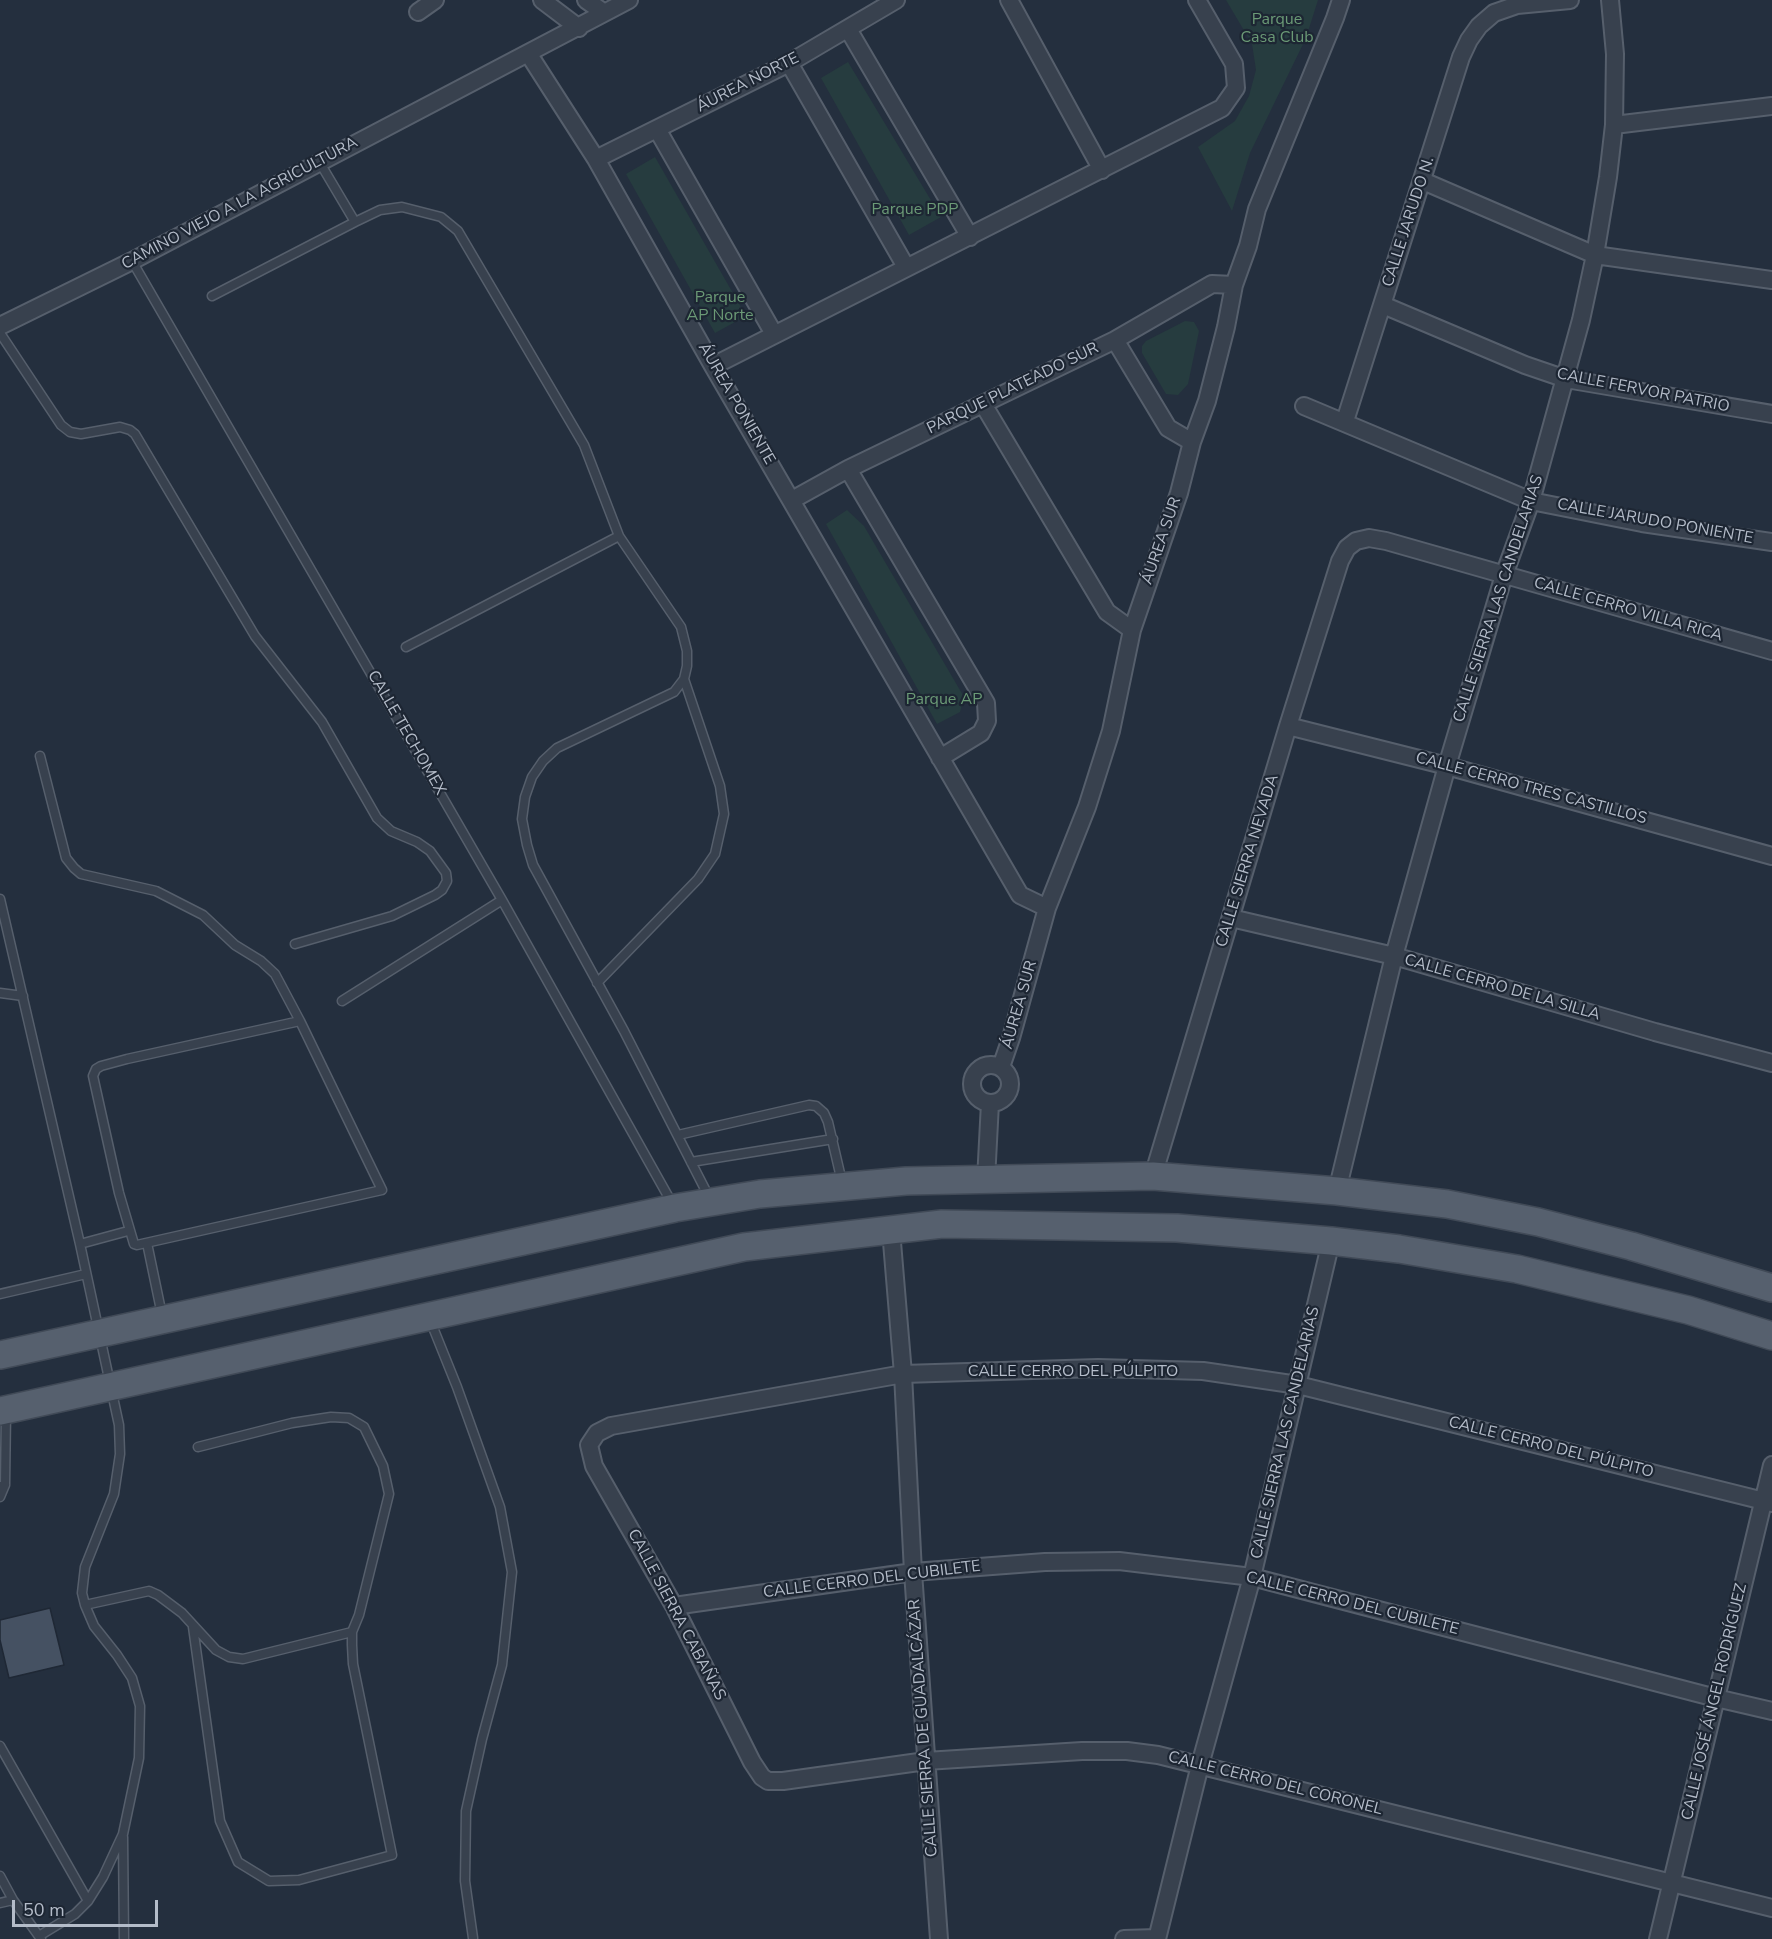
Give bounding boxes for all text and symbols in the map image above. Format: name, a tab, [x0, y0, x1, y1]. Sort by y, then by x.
park label: Parque Casa Club	[1240, 10, 1314, 48]
street label: ÁUREA NORTE	[694, 49, 802, 117]
street label: CAMINO VIEJO A LA AGRICULTURA	[119, 133, 361, 275]
street label: CALLE JARUDO N.	[1379, 154, 1439, 290]
park label: Parque PDP	[872, 200, 958, 220]
park label: Parque AP Norte	[687, 288, 753, 326]
street label: PARQUE PLATEADO SUR	[924, 339, 1102, 439]
street label: ÁUREA PONIENTE	[693, 340, 779, 468]
street label: CALLE FERVOR PATRIO	[1555, 365, 1731, 417]
street label: CALLE SIERRA LAS CANDELARIAS	[1450, 473, 1548, 725]
street label: ÁUREA SUR	[1138, 495, 1186, 587]
street label: CALLE JARUDO PONIENTE	[1555, 495, 1755, 549]
street label: CALLE CERRO VILLA RICA	[1531, 574, 1725, 646]
street label: CALLE TECHOMEX	[363, 667, 449, 799]
park label: Parque AP	[906, 690, 982, 710]
street label: CALLE CERRO TRES CASTILLOS	[1413, 749, 1649, 829]
street label: CALLE SIERRA NEVADA	[1213, 772, 1283, 950]
street label: CALLE CERRO DE LA SILLA	[1402, 951, 1602, 1025]
street label: ÁUREA SUR	[998, 959, 1042, 1051]
street label: CALLE SIERRA LAS CANDELARIAS	[1248, 1305, 1324, 1561]
street label: CALLE CERRO DEL PÚLPITO	[968, 1362, 1178, 1382]
street label: CALLE CERRO DEL PÚLPITO	[1446, 1413, 1656, 1483]
street label: CALLE SIERRA CABAÑAS	[623, 1526, 729, 1704]
street label: CALLE CERRO DEL CUBILETE	[762, 1557, 982, 1603]
street label: CALLE CERRO DEL CUBILETE	[1243, 1568, 1461, 1640]
street label: CALLE JOSÉ ÁNGEL RODRÍGUEZ	[1678, 1582, 1752, 1822]
street label: CALLE SIERRA DE GUADALCÁZAR	[905, 1598, 943, 1858]
street label: CALLE CERRO DEL CORONEL	[1166, 1748, 1384, 1820]
scale bar	[15, 1888, 160, 1926]
text: 50 m	[23, 1898, 65, 1922]

